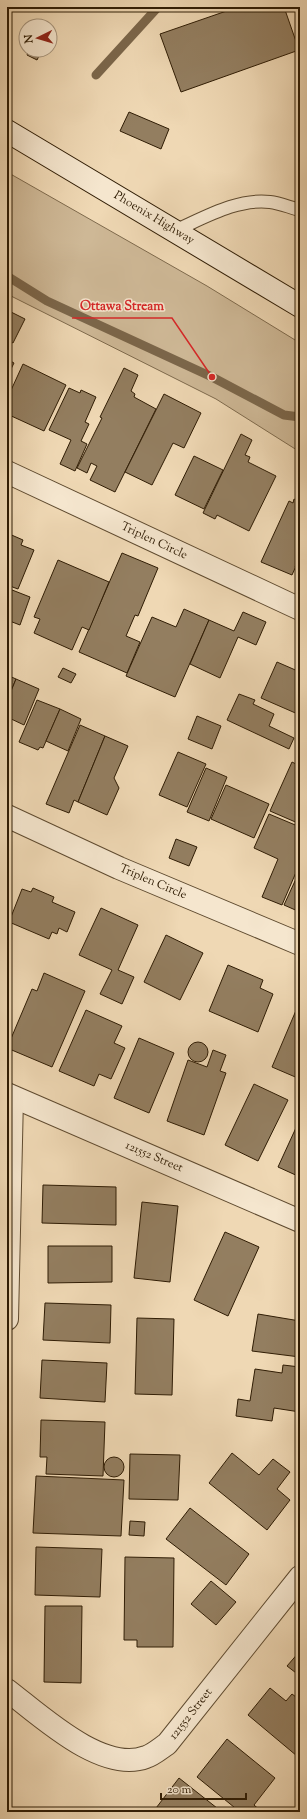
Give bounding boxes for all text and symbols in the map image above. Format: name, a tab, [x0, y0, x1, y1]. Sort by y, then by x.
north arrow	[18, 18, 58, 58]
text: N	[21, 33, 37, 45]
street label: Phoenix Highway	[110, 187, 198, 249]
callout: Ottawa Stream	[72, 293, 172, 318]
text: Ottawa Stream	[80, 298, 164, 316]
street label: Triplen Circle	[118, 518, 191, 565]
street label: Triplen Circle	[116, 860, 190, 904]
street label: 121552 Street	[122, 1137, 186, 1177]
street label: 121552 Street	[165, 1684, 217, 1744]
scale bar	[161, 1775, 246, 1801]
text: 20 m	[167, 1781, 192, 1799]

